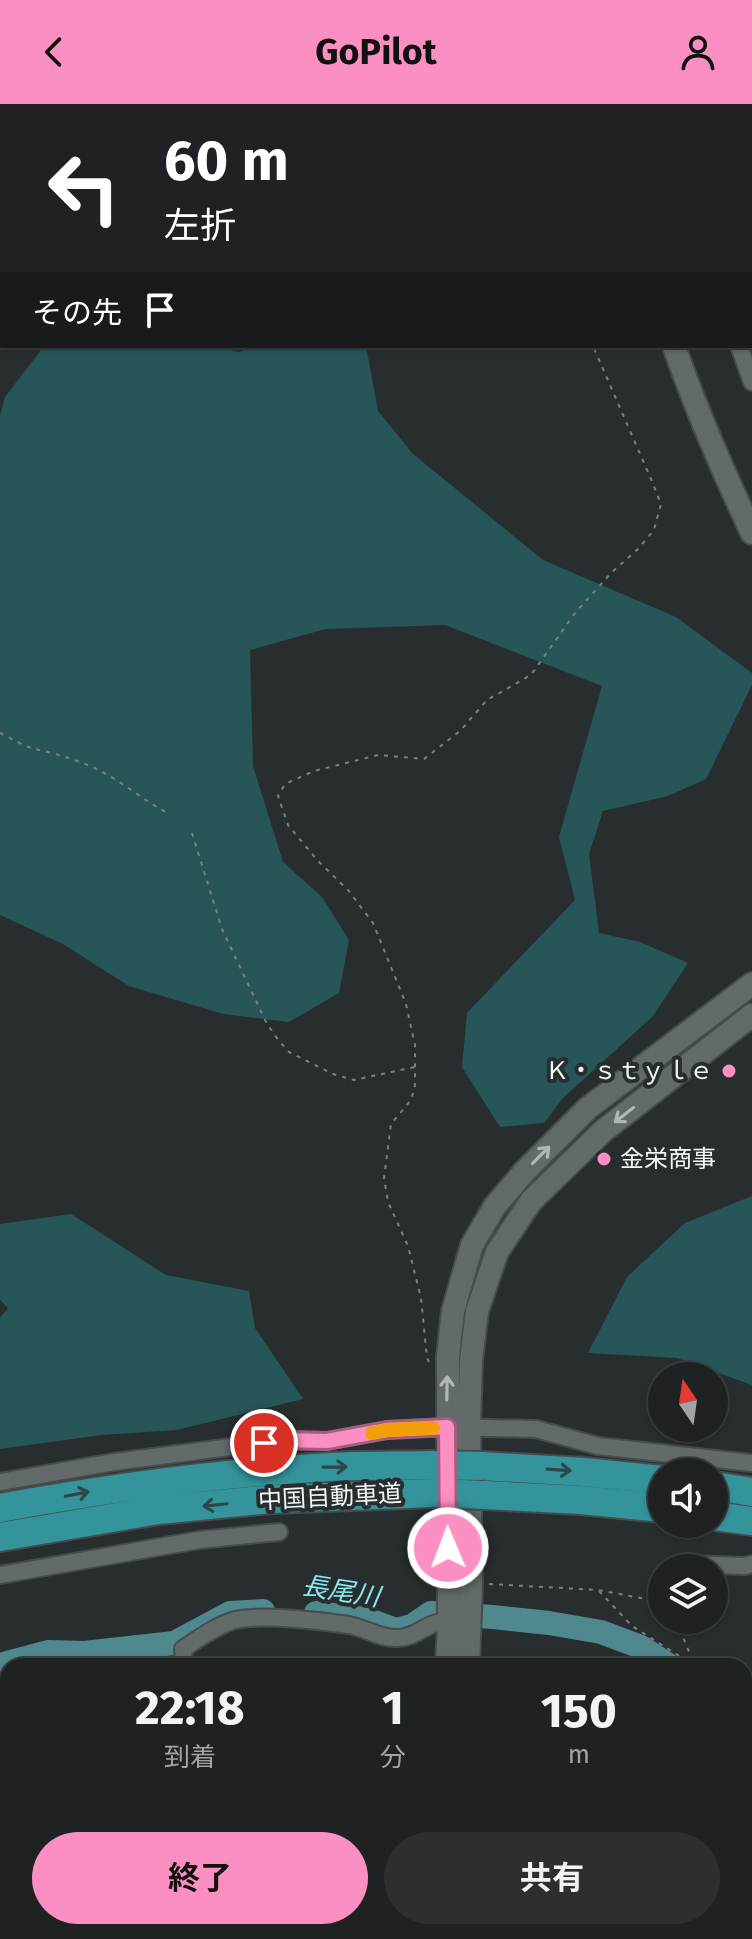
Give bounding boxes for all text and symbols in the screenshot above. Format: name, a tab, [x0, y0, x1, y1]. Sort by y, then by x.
icon: back	[32, 30, 76, 74]
text: GoPilot	[315, 30, 437, 74]
icon: person	[676, 30, 720, 74]
text: 60 m	[164, 128, 289, 195]
icon: left	[32, 136, 136, 240]
text: 左折	[164, 204, 236, 248]
icon: arrive	[138, 288, 182, 332]
text: その先	[32, 295, 122, 331]
place label: Ｋ・ｓｔｙｌｅ	[545, 1057, 713, 1085]
marker: Ｋ・ｓｔｙｌｅ	[720, 1062, 738, 1080]
one-way arrow	[614, 1106, 635, 1123]
place label: 金栄商事	[620, 1145, 716, 1173]
one-way arrow	[531, 1146, 550, 1165]
marker: 金栄商事	[595, 1150, 613, 1168]
north arrow	[648, 1362, 728, 1442]
map controls	[648, 1362, 728, 1634]
one-way arrow	[439, 1375, 455, 1402]
pin	[230, 1409, 298, 1477]
icon: arrive	[242, 1421, 286, 1465]
button: sound	[648, 1458, 728, 1538]
one-way arrow	[321, 1459, 348, 1475]
one-way arrow	[545, 1463, 572, 1478]
street label: 中国自動車道	[257, 1479, 403, 1515]
one-way arrow	[63, 1486, 89, 1501]
one-way arrow	[202, 1497, 229, 1512]
position arrow	[406, 1506, 490, 1590]
button: layers	[648, 1554, 728, 1634]
water label: 長尾川	[300, 1570, 385, 1613]
text: 22:18	[135, 1679, 245, 1737]
text: 1	[382, 1679, 404, 1737]
text: 150	[541, 1682, 617, 1740]
text: m	[568, 1739, 590, 1770]
text: 到着	[164, 1742, 216, 1773]
text: 分	[380, 1742, 406, 1773]
button: 終了	[32, 1832, 368, 1924]
button: 共有	[384, 1832, 720, 1924]

